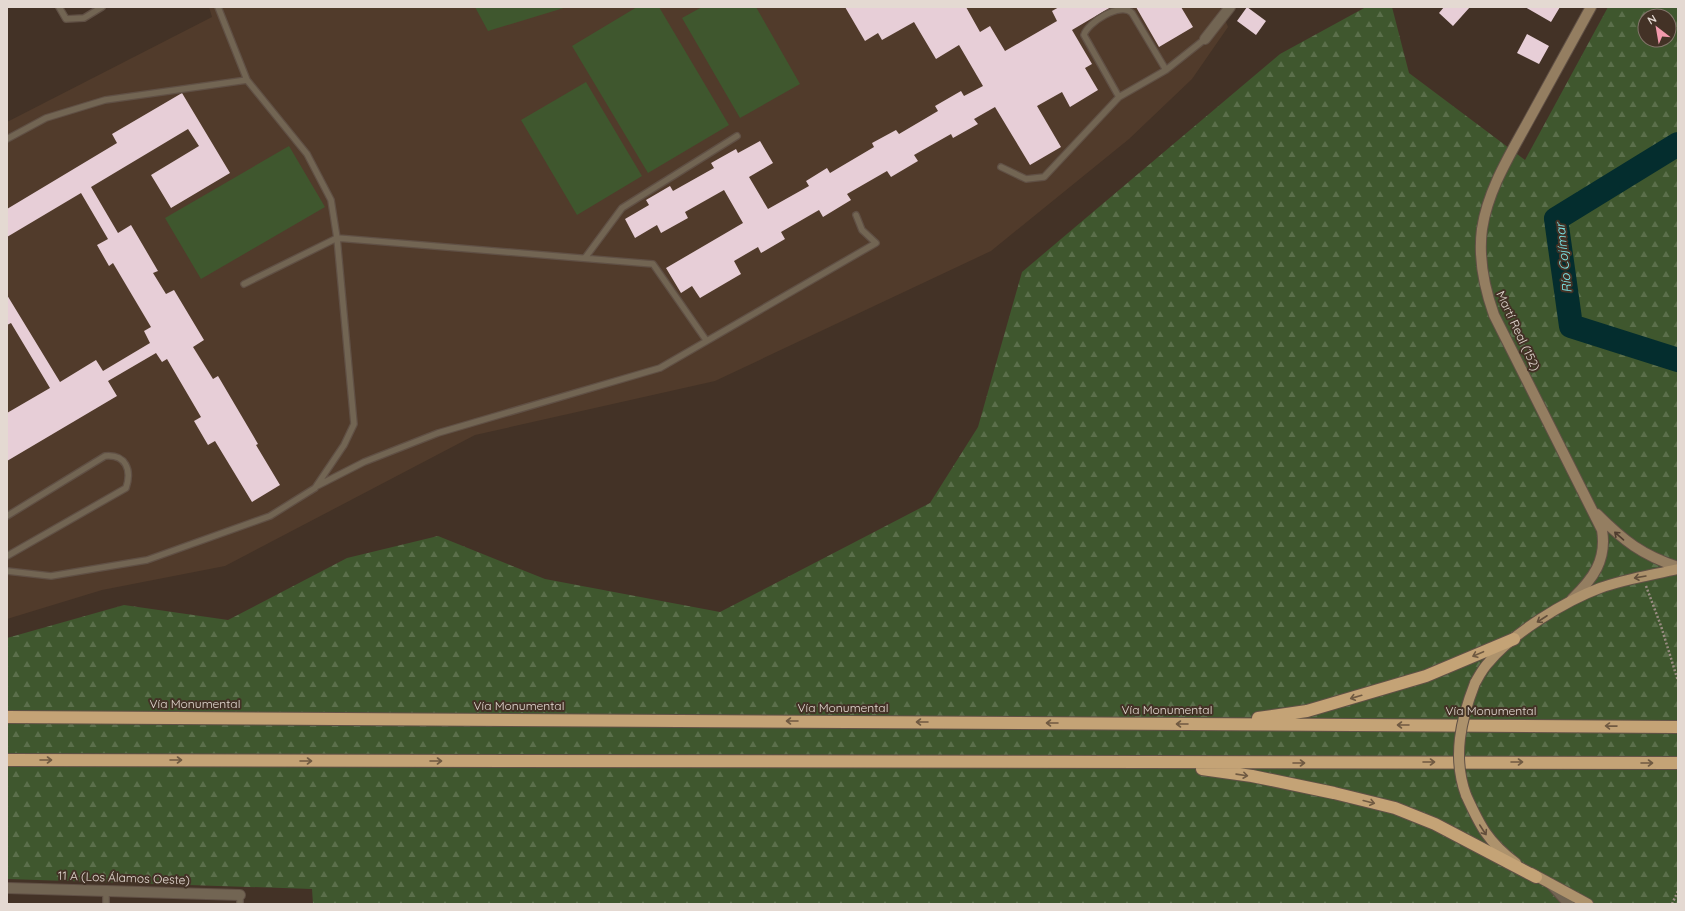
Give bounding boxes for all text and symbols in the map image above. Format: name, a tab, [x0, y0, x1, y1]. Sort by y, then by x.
north arrow	[1637, 8, 1677, 48]
text: N	[1645, 11, 1659, 28]
water label: Río Cojímar	[1551, 220, 1575, 294]
street label: Martí Real (152)	[1493, 288, 1544, 373]
one-way arrow	[1614, 531, 1625, 540]
one-way arrow	[1634, 573, 1647, 581]
one-way arrow	[1537, 615, 1548, 623]
one-way arrow	[1472, 650, 1484, 658]
one-way arrow	[1349, 694, 1362, 701]
street label: Vía Monumental	[150, 696, 240, 711]
street label: Vía Monumental	[474, 698, 564, 713]
street label: Vía Monumental	[798, 700, 888, 715]
street label: Vía Monumental	[1122, 702, 1212, 717]
street label: Vía Monumental	[1446, 703, 1536, 718]
one-way arrow	[786, 717, 799, 725]
one-way arrow	[916, 718, 929, 726]
one-way arrow	[1046, 719, 1059, 727]
one-way arrow	[1176, 720, 1189, 728]
one-way arrow	[1397, 721, 1410, 729]
one-way arrow	[1605, 722, 1618, 730]
one-way arrow	[39, 756, 52, 764]
one-way arrow	[169, 756, 182, 764]
one-way arrow	[299, 757, 312, 765]
one-way arrow	[429, 757, 442, 765]
one-way arrow	[1422, 758, 1435, 766]
one-way arrow	[1510, 758, 1523, 766]
one-way arrow	[1292, 759, 1305, 767]
one-way arrow	[1640, 759, 1653, 767]
one-way arrow	[1235, 771, 1248, 779]
one-way arrow	[1362, 798, 1375, 806]
one-way arrow	[1480, 824, 1488, 836]
street label: 11 A (Los Álamos Oeste)	[58, 868, 190, 887]

